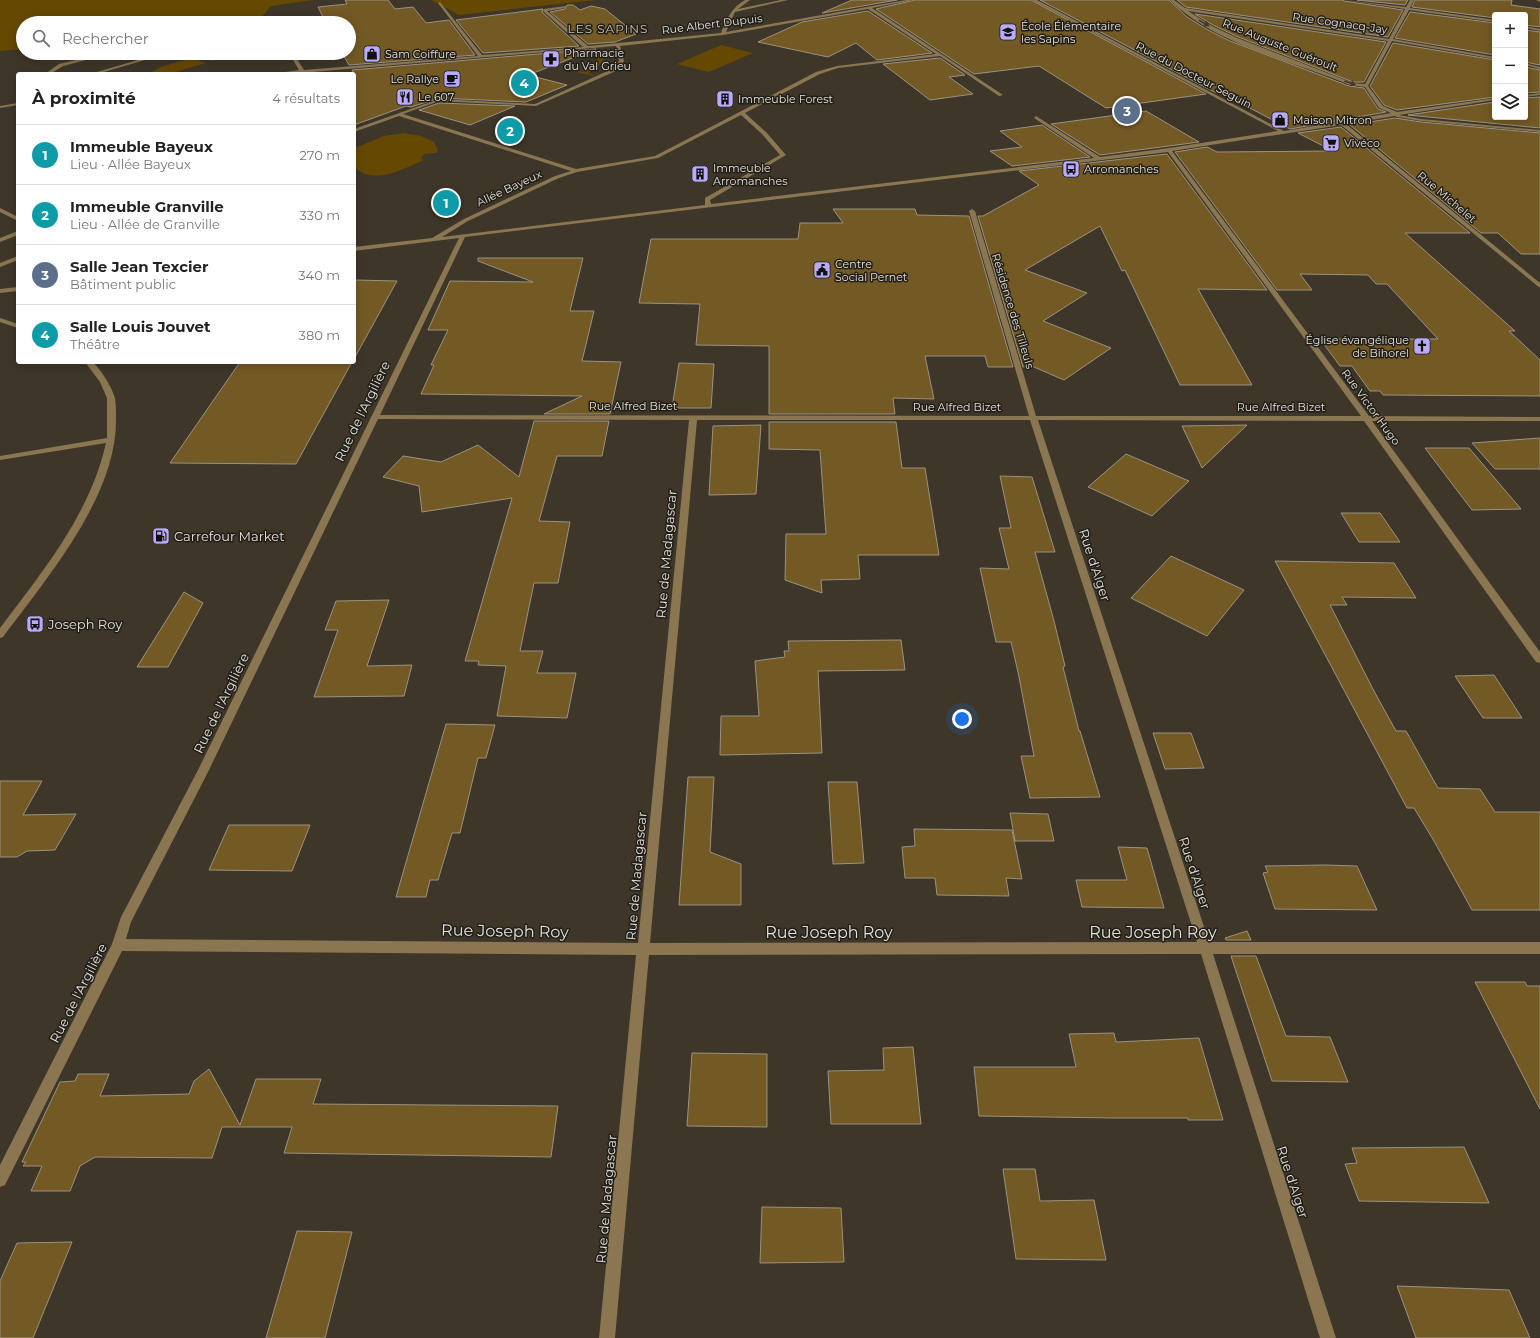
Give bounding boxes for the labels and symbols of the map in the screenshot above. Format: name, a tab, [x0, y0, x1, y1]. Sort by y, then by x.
street label: Rue Cognacq-Jay	[1291, 9, 1389, 37]
street label: Rue Albert Dupuis	[661, 11, 764, 37]
street label: Rue Auguste Guéroult	[1221, 16, 1340, 75]
place label: École Élémentaire les Sapins	[1021, 19, 1121, 46]
one-way arrow	[1198, 19, 1210, 26]
district label: LES SAPINS	[568, 21, 648, 36]
school or university icon: École Élémentaire les Sapins	[998, 22, 1018, 42]
street label: Rue du Docteur Seguin	[1134, 38, 1254, 112]
shop icon: Sam Coiffure	[362, 44, 382, 64]
place label: Pharmacie du Val Grieu	[564, 46, 631, 73]
place label: Sam Coiffure	[385, 47, 456, 61]
pharmacy icon: Pharmacie du Val Grieu	[541, 49, 561, 69]
pin: 4	[511, 68, 537, 98]
cafe icon: Le Rallye	[442, 69, 462, 89]
place label: Le Rallye	[390, 72, 439, 86]
one-way arrow	[1344, 80, 1356, 86]
restaurant icon: Le 607	[395, 87, 415, 107]
building icon: Immeuble Forest	[715, 89, 735, 109]
place label: Le 607	[418, 90, 454, 104]
place label: Immeuble Forest	[738, 92, 834, 106]
pin: 3	[1114, 96, 1140, 126]
shop icon: Maison Mitron	[1270, 110, 1290, 130]
place label: Maison Mitron	[1293, 113, 1372, 127]
pin: 2	[497, 116, 523, 146]
supermarket icon: Vivéco	[1321, 133, 1341, 153]
place label: Vivéco	[1344, 136, 1380, 150]
bus stop icon: Arromanches	[1061, 159, 1081, 179]
place label: Immeuble Arromanches	[713, 161, 788, 188]
place label: Arromanches	[1084, 162, 1159, 176]
building icon: Immeuble Arromanches	[690, 164, 710, 184]
street label: Allée Bayeux	[474, 167, 544, 209]
street label: Rue Michelet	[1415, 168, 1480, 226]
pin: 1	[433, 188, 459, 218]
street label: Résidence des Tilleuls	[989, 252, 1037, 371]
place label: Centre Social Pernet	[835, 257, 908, 284]
public building icon: Centre Social Pernet	[812, 260, 832, 280]
place label: Église évangélique de Bihorel	[1306, 333, 1409, 360]
church icon: Église évangélique de Bihorel	[1412, 336, 1432, 356]
street label: Rue de l'Argilière	[331, 358, 393, 464]
street label: Rue Victor Hugo	[1339, 366, 1403, 448]
street label: Rue Alfred Bizet	[589, 399, 678, 413]
street label: Rue Alfred Bizet	[913, 400, 1002, 414]
street label: Rue Alfred Bizet	[1237, 400, 1326, 414]
street label: Rue de Madagascar	[652, 489, 680, 619]
fuel station icon: Carrefour Market	[151, 526, 171, 546]
street label: Rue d'Alger	[1076, 527, 1114, 603]
place label: Carrefour Market	[174, 528, 284, 544]
bus stop icon: Joseph Roy	[25, 614, 45, 634]
place label: Joseph Roy	[47, 616, 123, 632]
street label: Rue de l'Argilière	[190, 650, 252, 756]
your location	[952, 709, 972, 729]
street label: Rue de Madagascar	[622, 811, 650, 941]
street label: Rue d'Alger	[1176, 835, 1214, 911]
street label: Rue Joseph Roy	[441, 920, 569, 942]
street label: Rue Joseph Roy	[765, 923, 893, 942]
street label: Rue Joseph Roy	[1089, 923, 1217, 942]
street label: Rue de l'Argilière	[46, 940, 110, 1045]
street label: Rue de Madagascar	[592, 1134, 620, 1264]
street label: Rue d'Alger	[1274, 1144, 1312, 1220]

